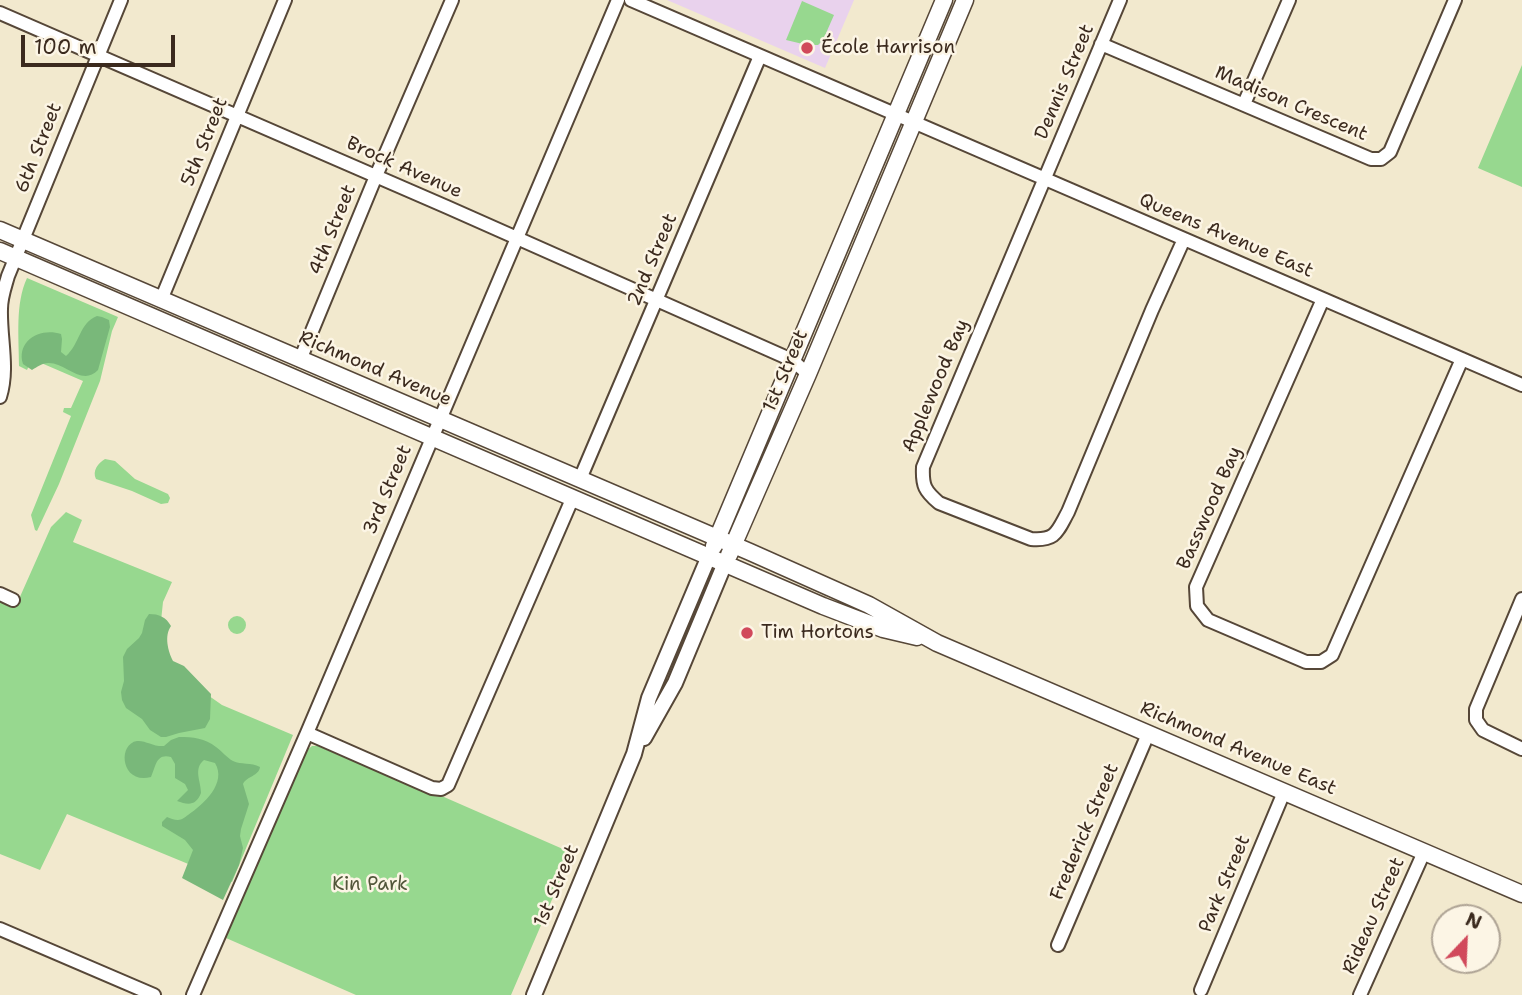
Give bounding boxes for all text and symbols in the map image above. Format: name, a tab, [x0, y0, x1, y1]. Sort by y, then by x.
scale bar	[24, 21, 178, 65]
street label: Dennis Street	[1031, 21, 1099, 143]
text: 100 m	[34, 33, 97, 61]
place label: École Harrison	[821, 37, 955, 59]
marker: École Harrison	[799, 40, 815, 56]
street label: Madison Crescent	[1211, 62, 1371, 146]
street label: 5th Street	[177, 94, 233, 190]
street label: 6th Street	[11, 100, 67, 196]
street label: Brock Avenue	[343, 132, 465, 204]
street label: 4th Street	[305, 182, 361, 278]
street label: Queens Avenue East	[1135, 189, 1317, 283]
street label: 2nd Street	[623, 210, 683, 310]
street label: Applewood Bay	[898, 316, 974, 456]
street label: Richmond Avenue	[295, 326, 455, 412]
street label: 1st Street	[759, 327, 813, 415]
street label: 3rd Street	[359, 442, 417, 538]
street label: Basswood Bay	[1173, 443, 1247, 573]
place label: Tim Hortons	[761, 622, 874, 644]
marker: Tim Hortons	[739, 625, 755, 641]
street label: Richmond Avenue East	[1136, 697, 1340, 801]
street label: Frederick Street	[1046, 760, 1124, 904]
street label: Park Street	[1194, 832, 1256, 936]
street label: 1st Street	[530, 842, 584, 930]
street label: Rideau Street	[1338, 854, 1410, 978]
park label: Kin Park	[332, 874, 408, 896]
north arrow	[1431, 904, 1501, 974]
text: N	[1462, 907, 1485, 935]

